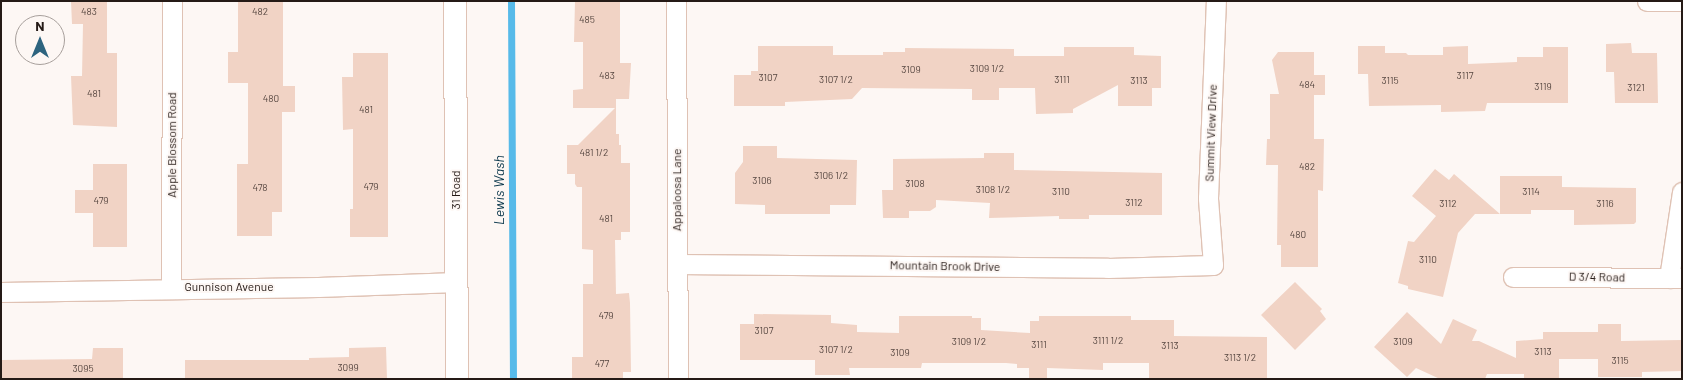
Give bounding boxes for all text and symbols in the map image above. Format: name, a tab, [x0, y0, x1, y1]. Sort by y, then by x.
house number: 483	[81, 6, 97, 18]
house number: 482	[252, 6, 268, 18]
house number: 485	[579, 14, 595, 26]
north arrow	[15, 15, 65, 65]
text: N	[35, 17, 45, 34]
house number: 3109 1/2	[970, 63, 1004, 75]
house number: 3109	[901, 64, 921, 76]
house number: 483	[599, 70, 615, 82]
house number: 3117	[1457, 70, 1473, 82]
house number: 3107	[759, 72, 777, 84]
house number: 3107 1/2	[819, 74, 853, 86]
house number: 3111	[1054, 74, 1070, 86]
house number: 3113	[1130, 75, 1148, 87]
house number: 3115	[1381, 75, 1399, 87]
house number: 484	[1299, 79, 1315, 91]
house number: 3119	[1534, 81, 1552, 93]
house number: 3121	[1627, 82, 1645, 94]
street label: Summit View Drive	[1202, 84, 1220, 182]
house number: 481	[87, 88, 101, 100]
street label: Apple Blossom Road	[165, 92, 179, 198]
house number: 480	[263, 93, 279, 105]
house number: 481	[359, 104, 373, 116]
house number: 481 1/2	[580, 147, 608, 159]
street label: Appaloosa Lane	[670, 149, 684, 231]
water label: Lewis Wash	[491, 155, 507, 225]
house number: 482	[1299, 161, 1315, 173]
street label: 31 Road	[449, 170, 463, 210]
house number: 3106 1/2	[814, 170, 848, 182]
house number: 3106	[752, 175, 772, 187]
house number: 3108	[905, 178, 925, 190]
house number: 479	[363, 181, 379, 193]
house number: 478	[252, 182, 268, 194]
house number: 3108 1/2	[976, 184, 1010, 196]
house number: 3110	[1052, 186, 1070, 198]
house number: 3114	[1522, 186, 1540, 198]
house number: 479	[93, 195, 109, 207]
house number: 3112	[1125, 197, 1143, 209]
house number: 3112	[1439, 198, 1457, 210]
house number: 3116	[1596, 198, 1614, 210]
house number: 481	[599, 213, 613, 225]
house number: 480	[1290, 229, 1306, 241]
house number: 3110	[1419, 254, 1437, 266]
street label: Mountain Brook Drive	[890, 258, 1000, 274]
street label: D 3/4 Road	[1569, 269, 1625, 285]
street label: Gunnison Avenue	[184, 280, 274, 294]
house number: 479	[598, 310, 614, 322]
house number: 3107	[755, 325, 773, 337]
house number: 3111 1/2	[1093, 335, 1123, 347]
house number: 3109 1/2	[952, 336, 986, 348]
house number: 3109	[1393, 336, 1413, 348]
house number: 3111	[1031, 339, 1047, 351]
house number: 3113	[1161, 340, 1179, 352]
house number: 3107 1/2	[819, 344, 853, 356]
house number: 3113	[1534, 346, 1552, 358]
house number: 3109	[890, 347, 910, 359]
house number: 3113 1/2	[1224, 352, 1256, 364]
house number: 3115	[1611, 355, 1629, 367]
house number: 477	[595, 358, 609, 370]
house number: 3099	[337, 362, 359, 374]
house number: 3095	[72, 363, 94, 375]

